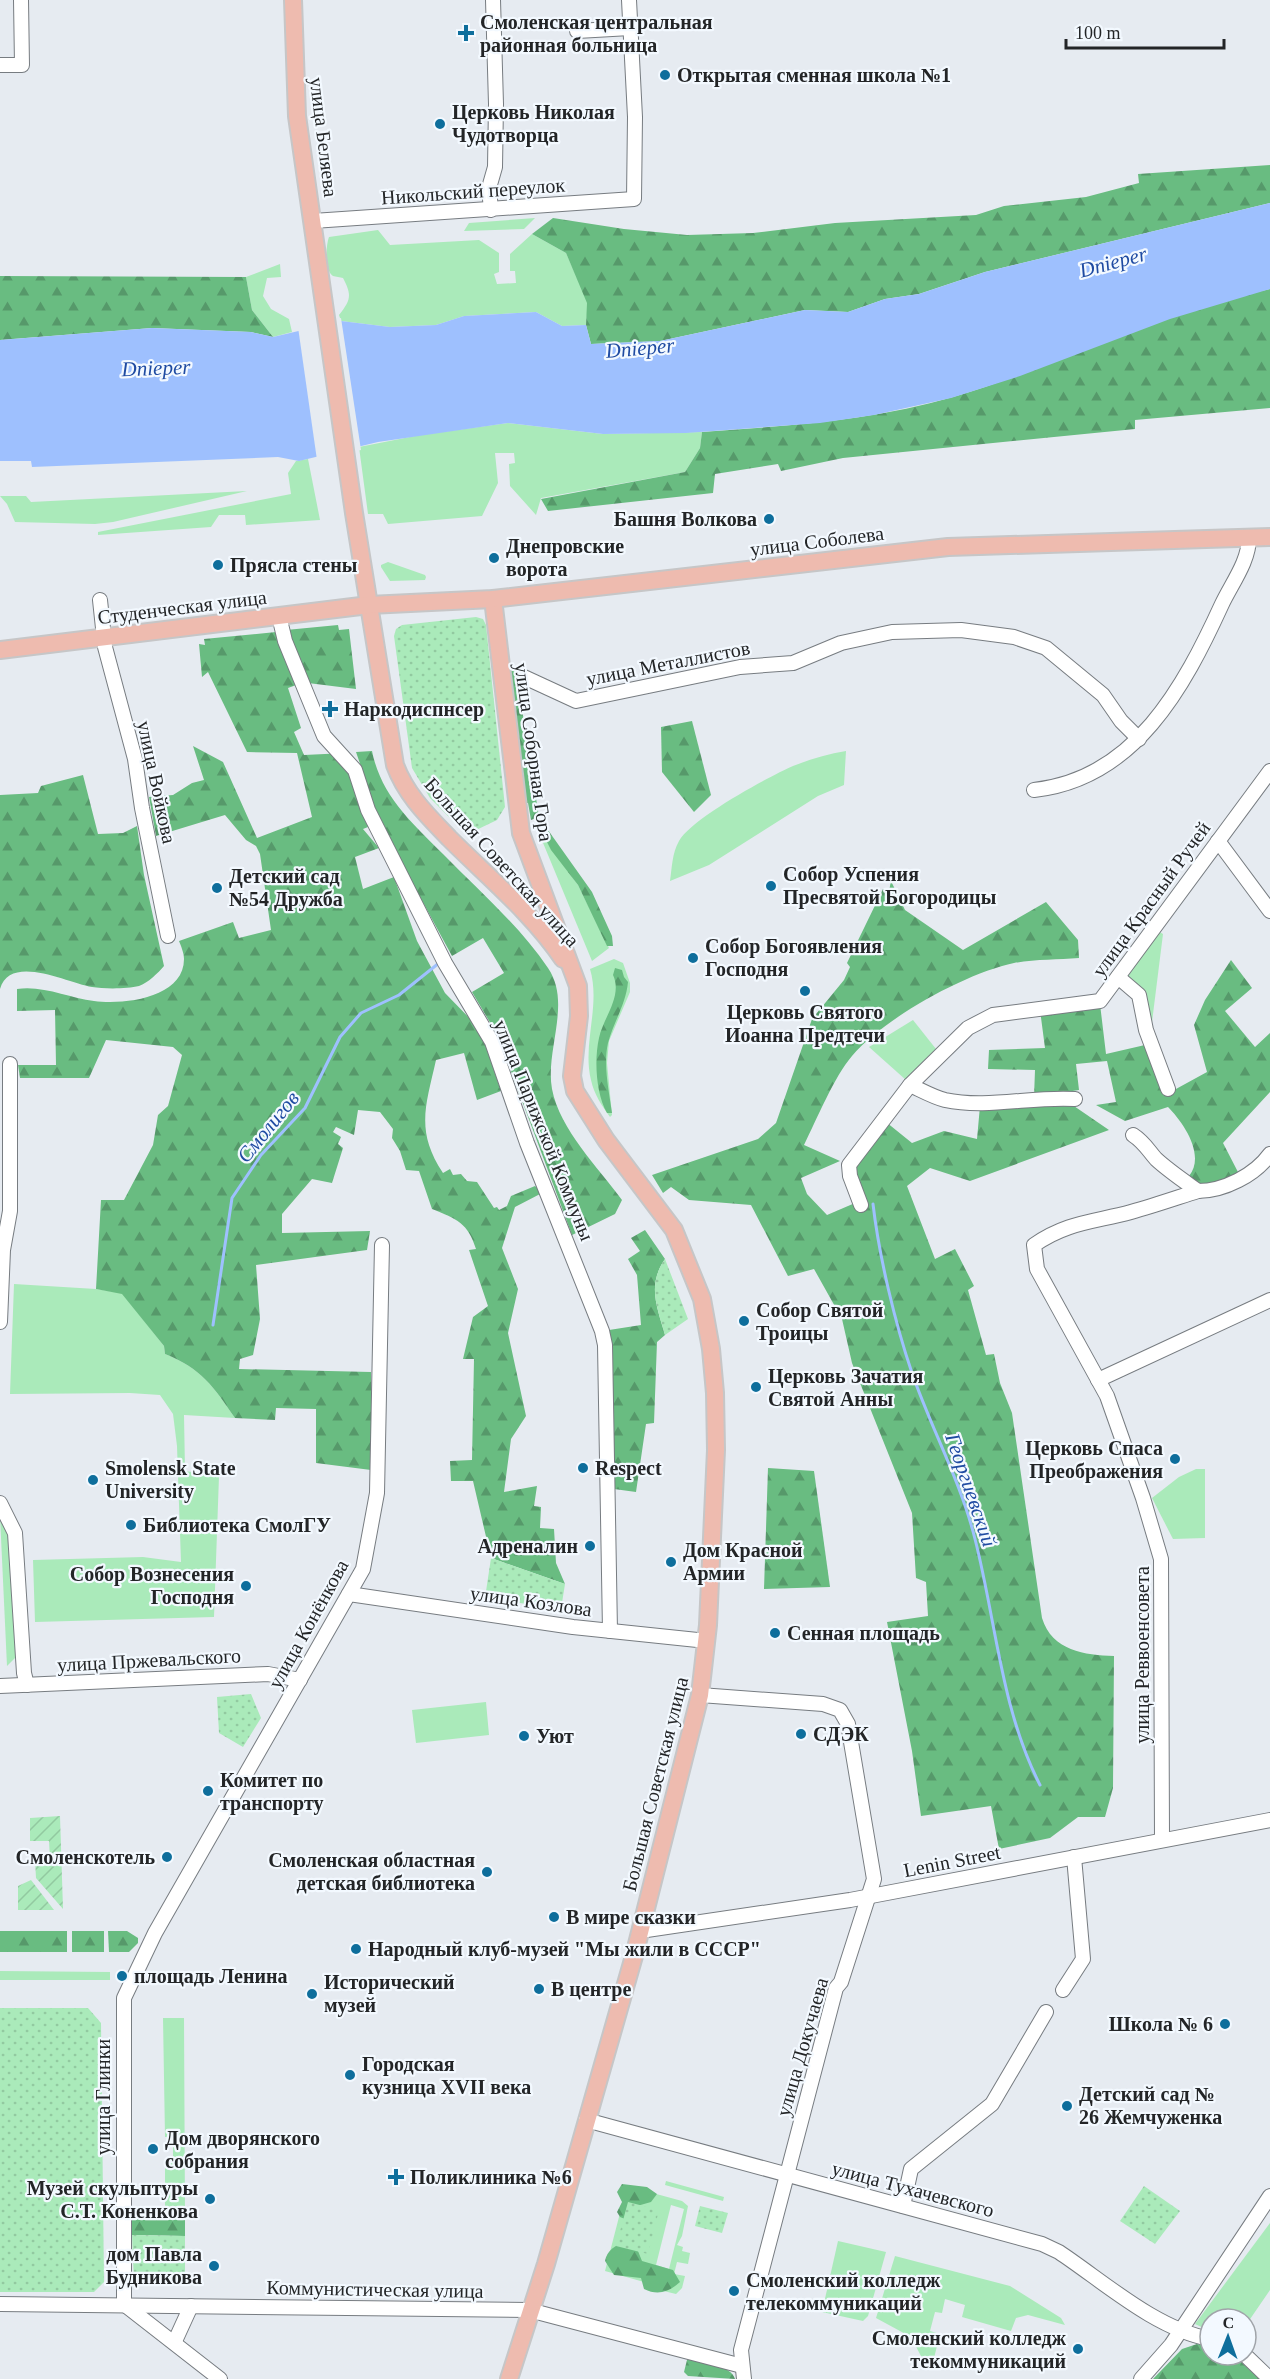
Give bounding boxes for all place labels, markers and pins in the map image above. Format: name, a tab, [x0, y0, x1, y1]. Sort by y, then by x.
place label: Смоленская центральная районная больница	[480, 11, 713, 57]
marker: Смоленская центральная районная больница	[457, 24, 475, 42]
place label: Открытая сменная школа №1	[677, 64, 951, 87]
marker: Открытая сменная школа №1	[658, 68, 672, 82]
place label: Церковь Николая Чудотворца	[452, 101, 615, 147]
marker: Церковь Николая Чудотворца	[433, 117, 447, 131]
place label: Башня Волкова	[614, 508, 757, 530]
marker: Башня Волкова	[762, 512, 776, 526]
place label: Днепровские ворота	[506, 535, 624, 581]
marker: Днепровские ворота	[487, 551, 501, 565]
place label: Прясла стены	[230, 554, 358, 577]
marker: Прясла стены	[211, 558, 225, 572]
place label: Наркодиспнсер	[344, 698, 484, 721]
marker: Наркодиспнсер	[321, 700, 339, 718]
place label: Собор Успения Пресвятой Богородицы	[783, 863, 997, 909]
place label: Детский сад №54 Дружба	[229, 865, 343, 911]
marker: Собор Успения Пресвятой Богородицы	[764, 879, 778, 893]
marker: Детский сад №54 Дружба	[210, 881, 224, 895]
place label: Собор Богоявления Господня	[705, 935, 882, 980]
marker: Собор Богоявления Господня	[686, 951, 700, 965]
marker: Церковь Святого Иоанна Предтечи	[798, 984, 812, 998]
place label: Церковь Святого Иоанна Предтечи	[725, 1001, 885, 1047]
place label: Собор Святой Троицы	[756, 1299, 883, 1345]
marker: Собор Святой Троицы	[737, 1314, 751, 1328]
place label: Церковь Зачатия Святой Анны	[768, 1365, 924, 1410]
marker: Церковь Зачатия Святой Анны	[749, 1380, 763, 1394]
place label: Церковь Спаса Преображения	[1025, 1437, 1163, 1483]
marker: Церковь Спаса Преображения	[1168, 1452, 1182, 1466]
place label: Smolensk State University	[105, 1457, 236, 1503]
place label: Respect	[595, 1457, 662, 1480]
marker: Respect	[576, 1461, 590, 1475]
marker: Smolensk State University	[86, 1473, 100, 1487]
place label: Библиотека СмолГУ	[143, 1514, 331, 1536]
marker: Библиотека СмолГУ	[124, 1518, 138, 1532]
place label: Адреналин	[477, 1535, 578, 1558]
marker: Адреналин	[583, 1539, 597, 1553]
place label: Дом Красной Армии	[683, 1539, 803, 1585]
marker: Дом Красной Армии	[664, 1555, 678, 1569]
place label: Собор Вознесения Господня	[70, 1563, 234, 1608]
marker: Собор Вознесения Господня	[239, 1579, 253, 1593]
place label: Сенная площадь	[787, 1622, 940, 1644]
marker: Сенная площадь	[768, 1626, 782, 1640]
place label: СДЭК	[813, 1723, 869, 1746]
place label: Уют	[536, 1725, 574, 1747]
marker: СДЭК	[794, 1727, 808, 1741]
marker: Уют	[517, 1729, 531, 1743]
place label: Комитет по транспорту	[220, 1769, 324, 1815]
marker: Комитет по транспорту	[201, 1784, 215, 1798]
place label: Смоленскотель	[15, 1846, 155, 1868]
place label: Смоленская областная детская библиотека	[268, 1849, 475, 1894]
marker: Смоленскотель	[160, 1850, 174, 1864]
marker: Смоленская областная детская библиотека	[480, 1865, 494, 1879]
place label: В мире сказки	[566, 1906, 696, 1929]
marker: В мире сказки	[547, 1910, 561, 1924]
place label: Народный клуб-музей "Мы жили в СССР"	[368, 1938, 761, 1961]
marker: Народный клуб-музей "Мы жили в СССР"	[349, 1942, 363, 1956]
place label: площадь Ленина	[134, 1965, 288, 1987]
marker: площадь Ленина	[115, 1969, 129, 1983]
place label: Исторический музей	[324, 1971, 455, 2017]
place label: В центре	[551, 1978, 631, 2001]
marker: В центре	[532, 1982, 546, 1996]
marker: Исторический музей	[305, 1987, 319, 2001]
place label: Школа № 6	[1109, 2013, 1213, 2035]
marker: Школа № 6	[1218, 2017, 1232, 2031]
place label: Городская кузница XVII века	[362, 2053, 531, 2099]
marker: Городская кузница XVII века	[343, 2068, 357, 2082]
place label: Детский сад № 26 Жемчуженка	[1079, 2083, 1222, 2129]
marker: Детский сад № 26 Жемчуженка	[1060, 2099, 1074, 2113]
place label: Дом дворянского собрания	[165, 2127, 320, 2173]
marker: Дом дворянского собрания	[146, 2142, 160, 2156]
place label: Поликлиника №6	[410, 2166, 572, 2188]
marker: Поликлиника №6	[387, 2168, 405, 2186]
place label: Музей скульптуры С.Т. Коненкова	[27, 2177, 198, 2222]
marker: Музей скульптуры С.Т. Коненкова	[203, 2192, 217, 2206]
place label: дом Павла Будникова	[106, 2243, 202, 2289]
marker: дом Павла Будникова	[207, 2259, 221, 2273]
place label: Смоленский колледж телекоммуникаций	[746, 2269, 941, 2315]
marker: Смоленский колледж телекоммуникаций	[727, 2284, 741, 2298]
place label: Смоленский колледж текоммуникаций	[872, 2327, 1066, 2373]
marker: Смоленский колледж текоммуникаций	[1071, 2342, 1085, 2356]

